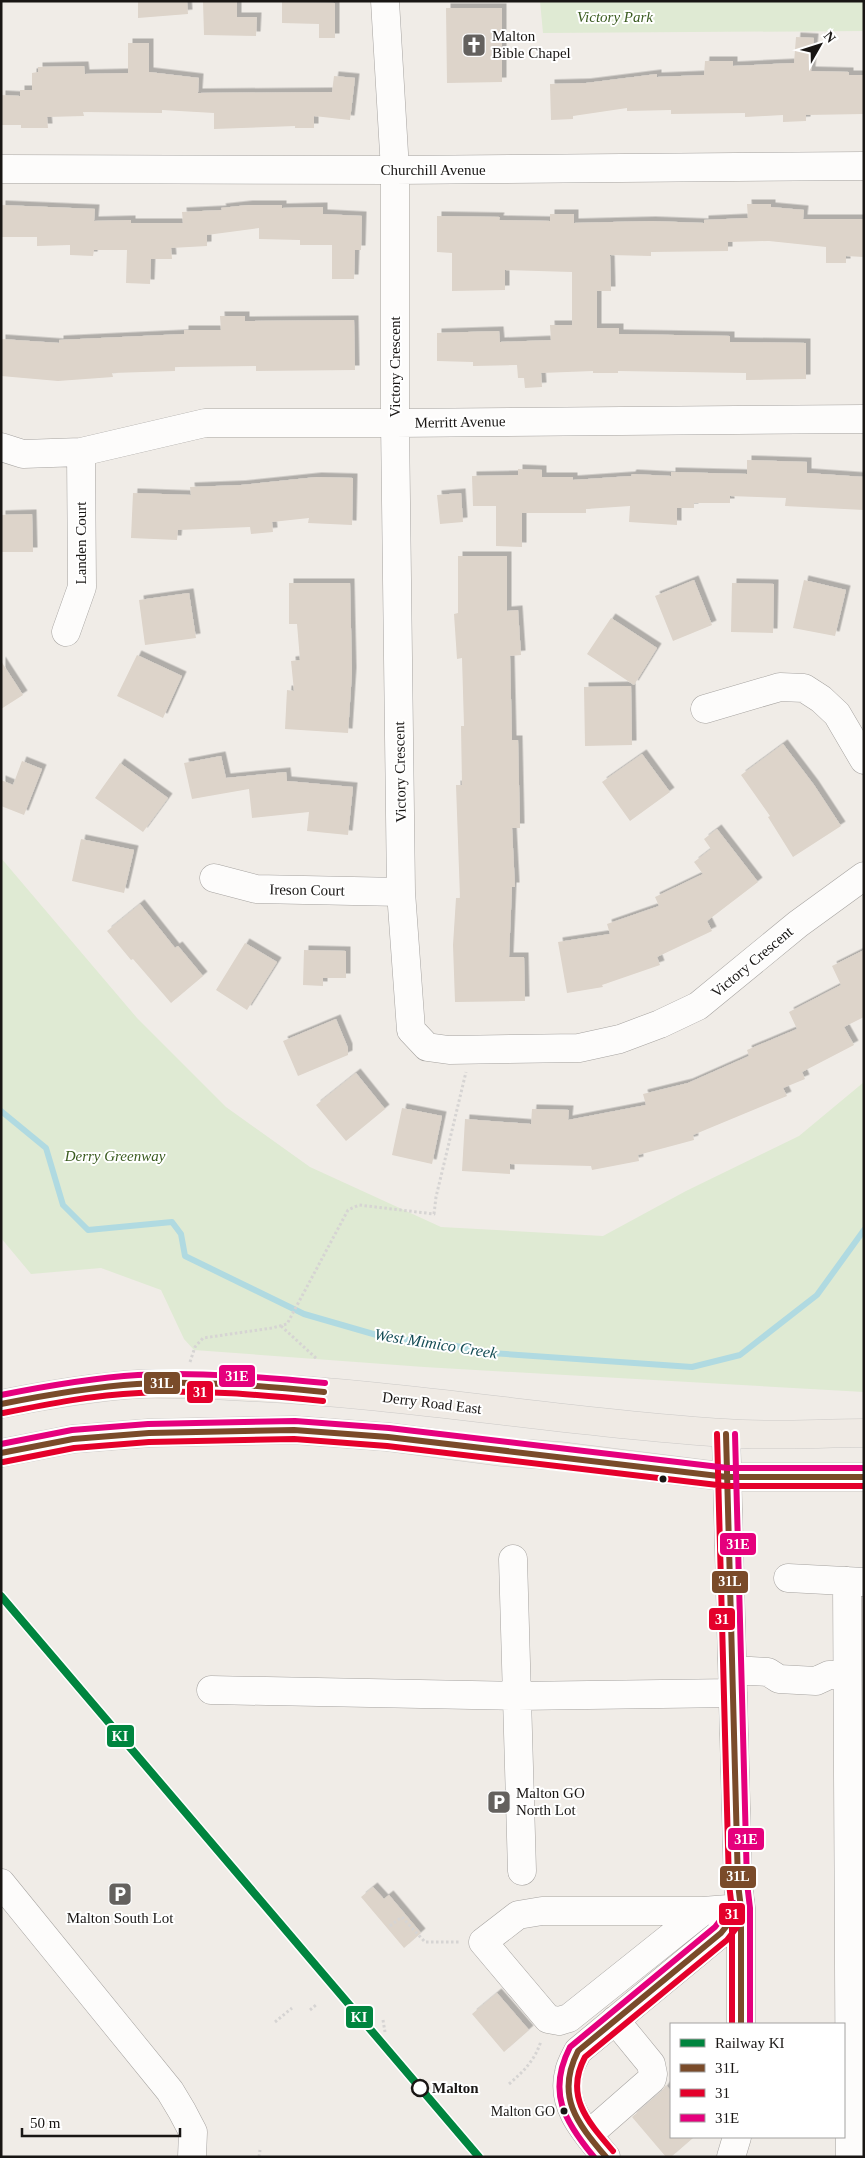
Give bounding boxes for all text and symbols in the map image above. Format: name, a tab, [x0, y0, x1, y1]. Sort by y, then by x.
park label: Victory Park	[577, 9, 653, 25]
north arrow	[795, 20, 845, 70]
place label: Malton Bible Chapel	[492, 28, 571, 61]
text: N	[821, 28, 839, 46]
church icon: Malton Bible Chapel	[461, 32, 487, 58]
street label: Churchill Avenue	[380, 162, 486, 178]
street label: Victory Crescent	[387, 316, 403, 418]
street label: Merritt Avenue	[414, 413, 506, 431]
street label: Landen Court	[73, 501, 89, 584]
street label: Victory Crescent	[391, 720, 409, 823]
street label: Ireson Court	[269, 881, 346, 899]
street label: Victory Crescent	[708, 923, 797, 1001]
park label: Derry Greenway	[64, 1148, 166, 1164]
water label: West Mimico Creek	[373, 1325, 499, 1362]
line badge: 31E	[218, 1364, 256, 1388]
text: 31E	[225, 1369, 249, 1384]
line badge: 31L	[143, 1371, 181, 1395]
text: 31L	[150, 1376, 174, 1391]
line badge: 31	[186, 1380, 214, 1404]
text: 31	[193, 1385, 207, 1400]
street label: Derry Road East	[381, 1389, 483, 1417]
unlabelled marker	[658, 1474, 668, 1484]
line badge: 31E	[719, 1532, 757, 1556]
text: 31E	[726, 1537, 750, 1552]
line badge: 31L	[711, 1570, 749, 1594]
text: 31L	[718, 1574, 742, 1589]
line badge: 31	[708, 1607, 736, 1631]
text: 31	[715, 1612, 729, 1627]
line badge: KI	[106, 1724, 135, 1748]
text: KI	[112, 1729, 128, 1744]
place label: Malton GO North Lot	[516, 1785, 585, 1818]
parking icon: Malton GO North Lot	[486, 1789, 512, 1815]
line badge: 31E	[727, 1827, 765, 1851]
text: 31E	[734, 1832, 758, 1847]
line badge: 31L	[719, 1865, 757, 1889]
text: 31L	[726, 1869, 750, 1884]
parking icon: Malton South Lot	[107, 1881, 133, 1907]
line badge: 31	[718, 1902, 746, 1926]
text: 31	[725, 1907, 739, 1922]
place label: Malton South Lot	[67, 1910, 174, 1926]
line badge: KI	[345, 2005, 374, 2029]
text: KI	[351, 2010, 367, 2025]
legend	[670, 2023, 845, 2138]
text: Railway KI	[715, 2035, 785, 2051]
text: 31L	[715, 2060, 739, 2076]
marker: Malton	[411, 2079, 429, 2097]
place label: Malton	[432, 2080, 479, 2096]
text: 31	[715, 2085, 730, 2101]
place label: Malton GO	[491, 2104, 555, 2119]
scale bar	[22, 2106, 180, 2138]
marker: Malton GO	[559, 2106, 569, 2116]
text: 31E	[715, 2110, 739, 2126]
text: 50 m	[30, 2115, 61, 2131]

